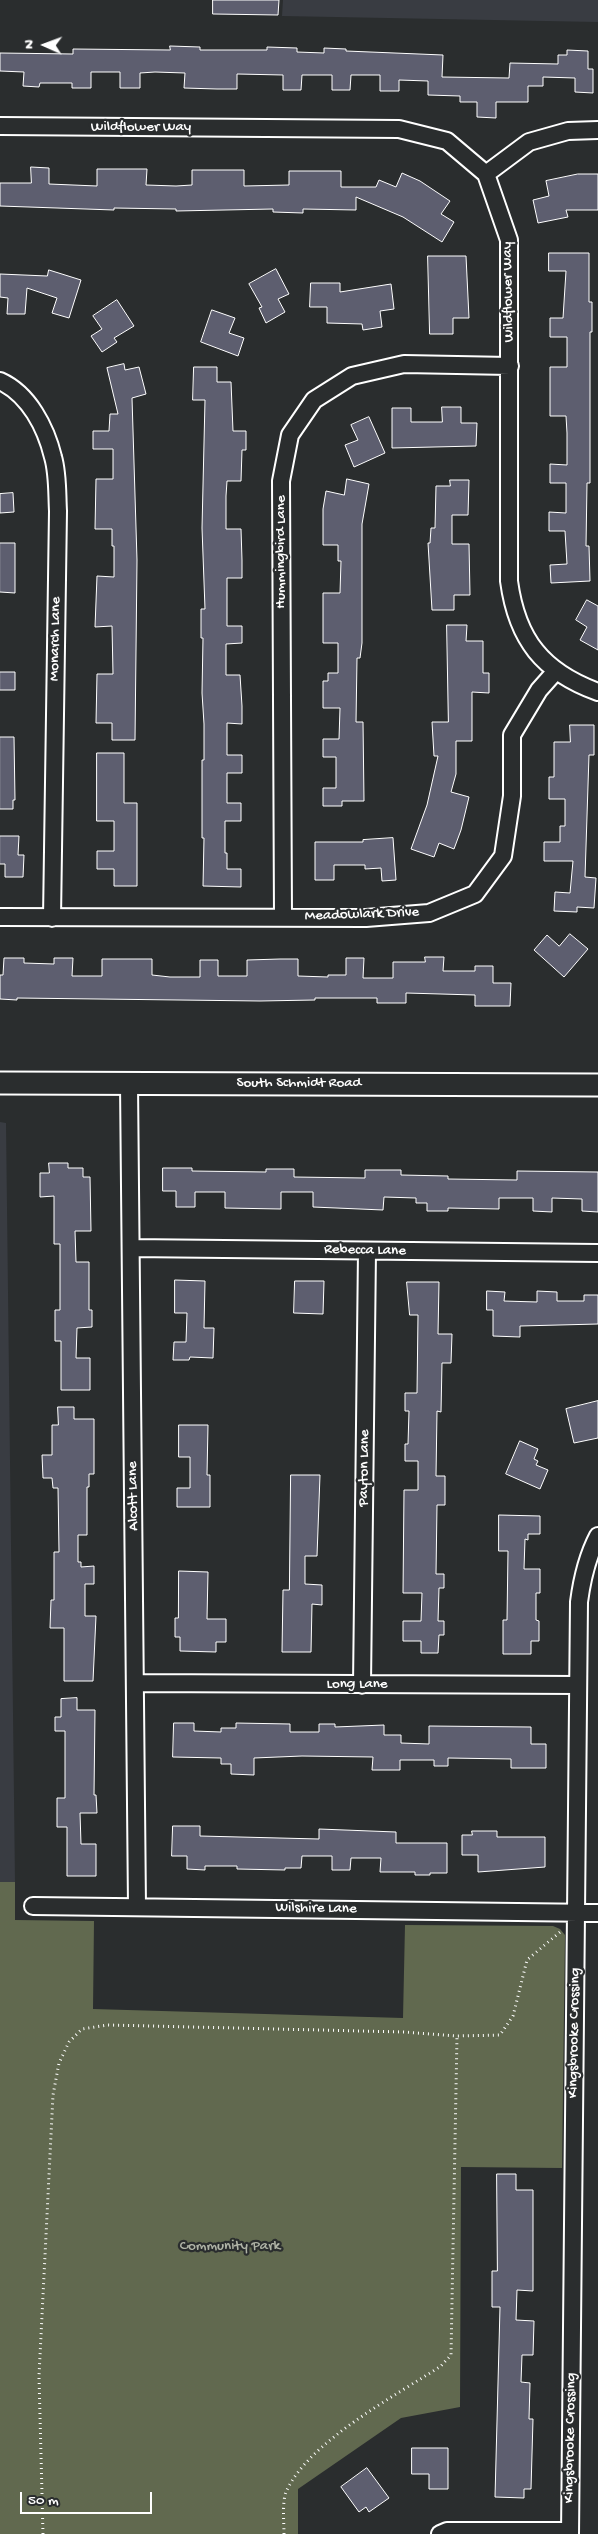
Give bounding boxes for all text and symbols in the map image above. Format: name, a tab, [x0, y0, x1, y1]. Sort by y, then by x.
north arrow	[20, 20, 70, 70]
text: N	[21, 40, 38, 49]
street label: Wildflower Way	[91, 119, 191, 137]
street label: Wildflower Way	[499, 242, 519, 342]
street label: Hummingbird Lane	[273, 495, 291, 609]
street label: Monarch Lane	[46, 597, 66, 681]
street label: Meadowlark Drive	[304, 904, 420, 926]
street label: South Schmidt Road	[237, 1075, 361, 1093]
street label: Rebecca Lane	[324, 1241, 406, 1261]
street label: Payton Lane	[355, 1429, 375, 1507]
street label: Alcott Lane	[124, 1461, 144, 1531]
street label: Long Lane	[326, 1676, 388, 1694]
street label: Wilshire Lane	[275, 1899, 357, 1919]
street label: Kingsbrooke Crossing	[565, 1968, 585, 2098]
park label: Community Park	[180, 2238, 280, 2256]
street label: Kingsbrooke Crossing	[561, 2373, 581, 2503]
scale bar	[22, 2482, 155, 2514]
text: 50 m	[28, 2492, 59, 2510]

